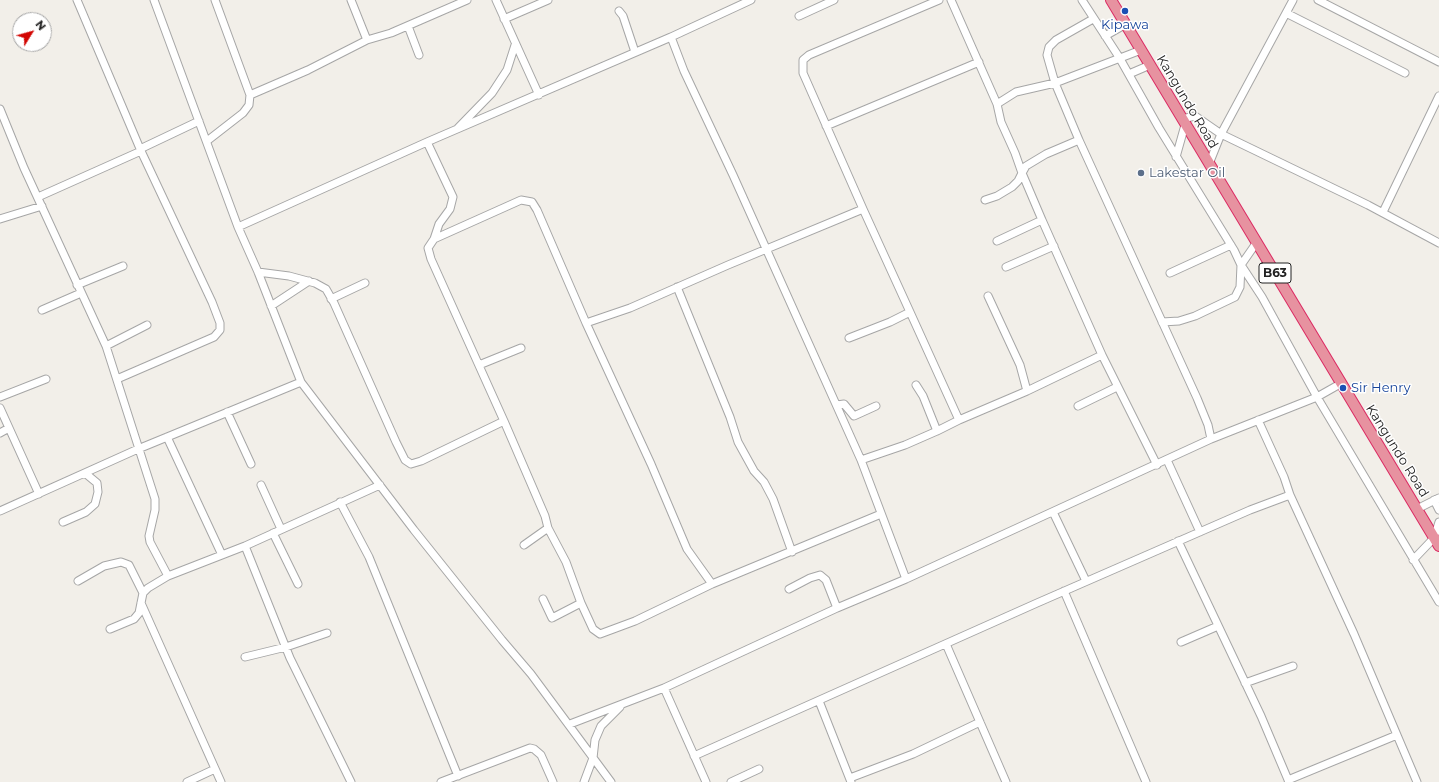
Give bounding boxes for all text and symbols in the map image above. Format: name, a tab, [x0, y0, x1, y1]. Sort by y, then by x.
marker: Kipawa	[1120, 6, 1130, 16]
north arrow	[12, 12, 52, 52]
place label: Kipawa	[1101, 17, 1149, 33]
text: N	[33, 18, 49, 33]
street label: Kangundo Road	[1153, 52, 1221, 152]
place label: Lakestar Oil	[1149, 165, 1225, 181]
marker: Lakestar Oil	[1136, 168, 1146, 178]
road number: B63	[1259, 263, 1291, 283]
place label: Sir Henry	[1351, 380, 1410, 396]
marker: Sir Henry	[1338, 383, 1348, 393]
street label: Kangundo Road	[1362, 402, 1432, 500]

